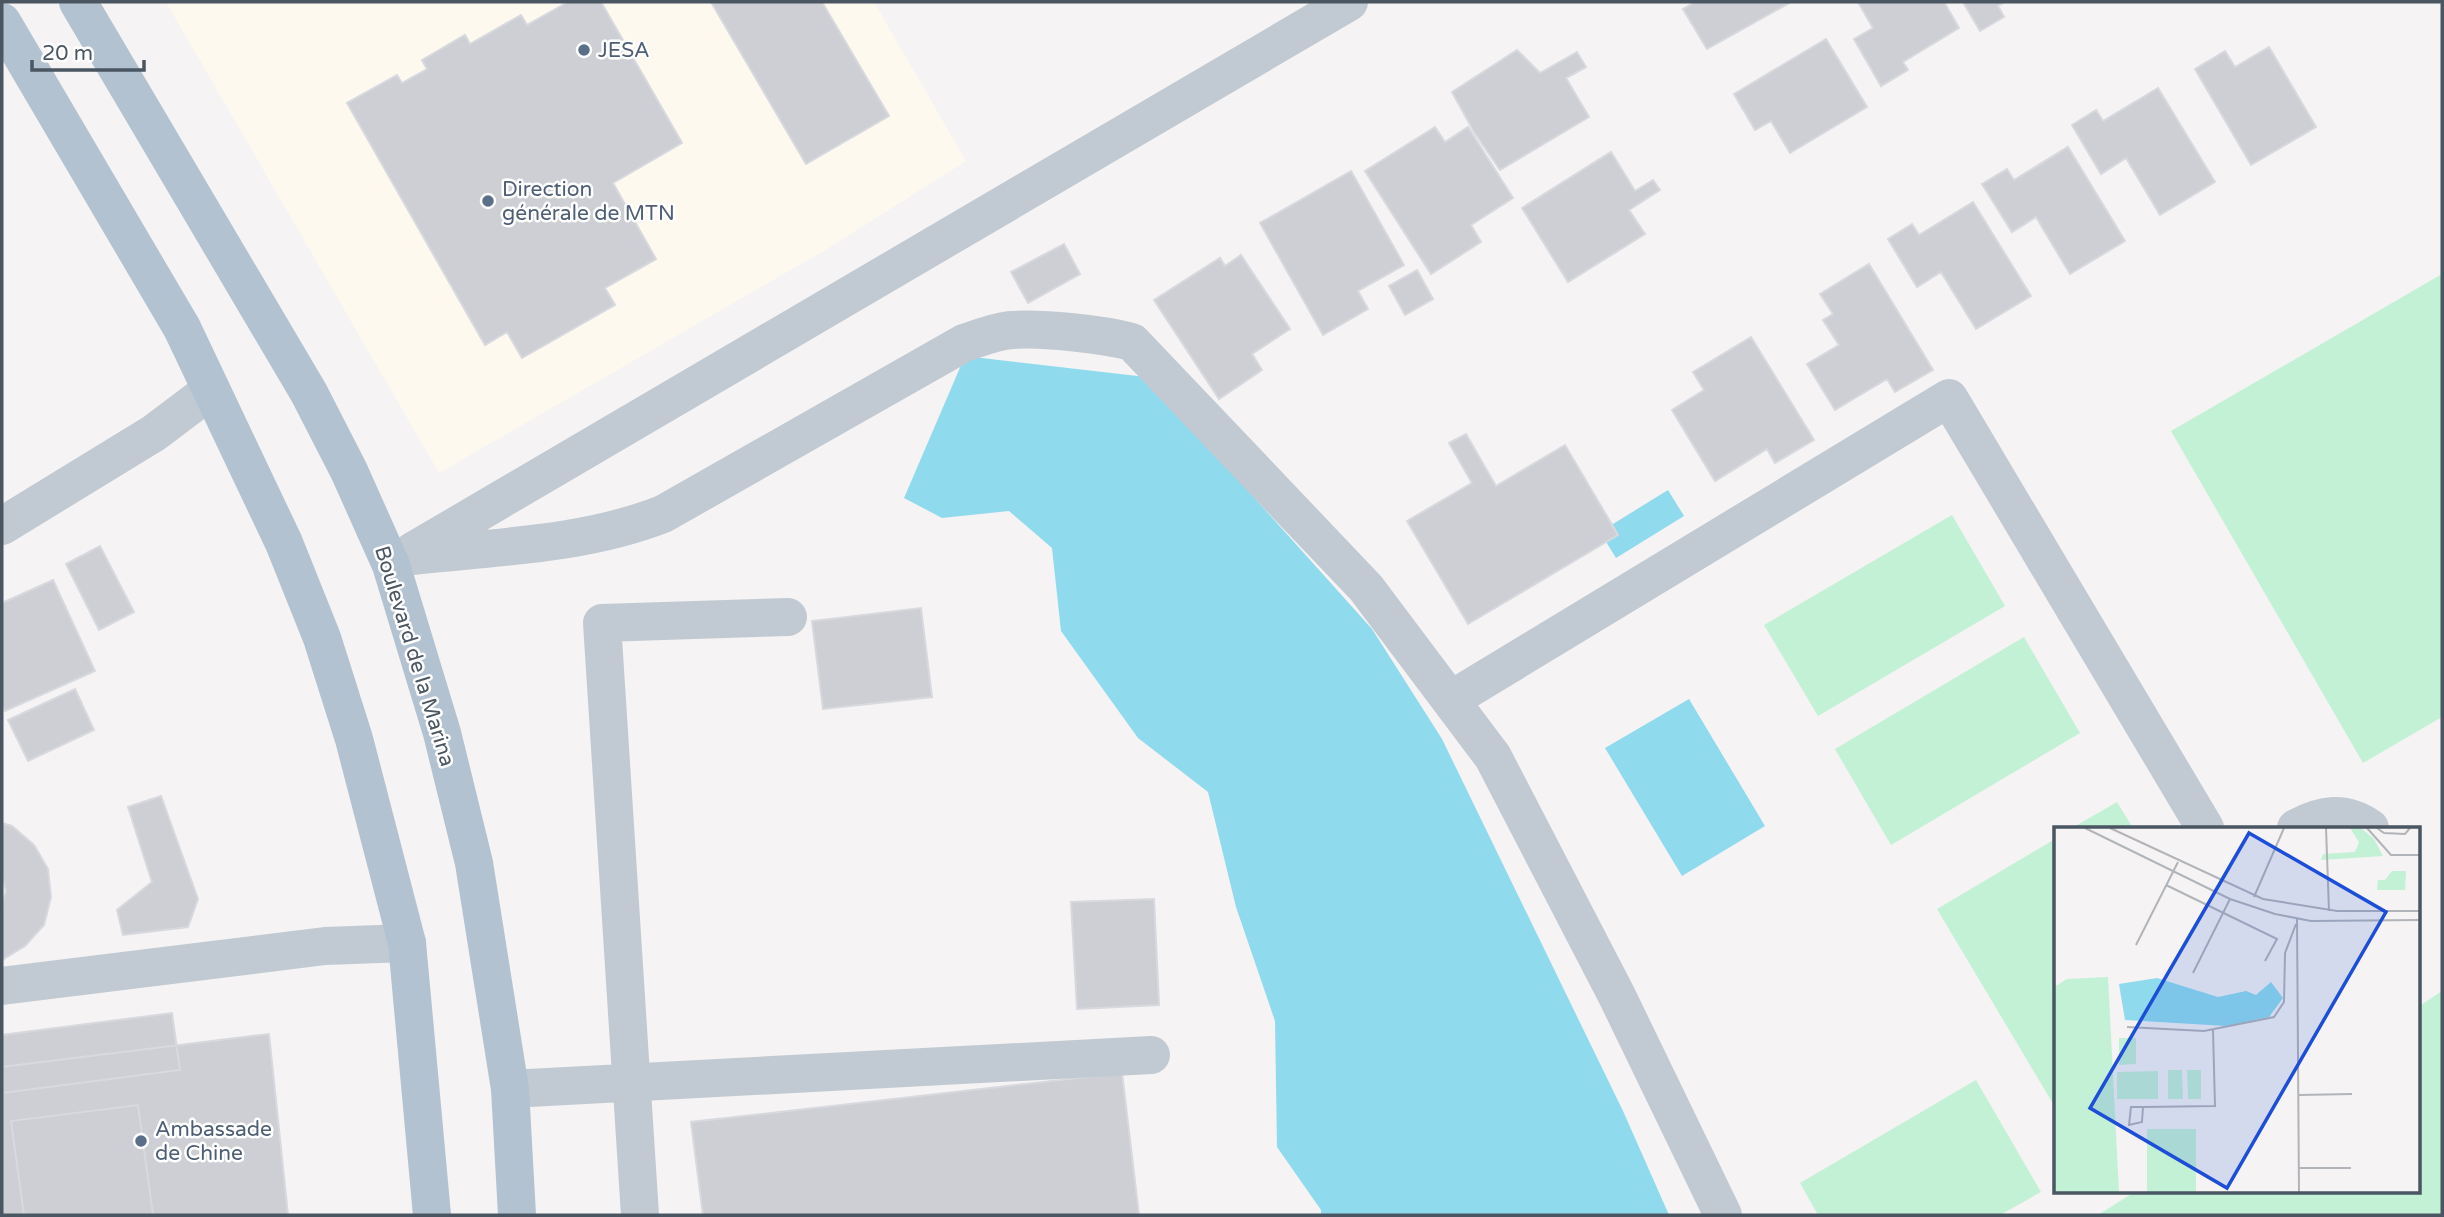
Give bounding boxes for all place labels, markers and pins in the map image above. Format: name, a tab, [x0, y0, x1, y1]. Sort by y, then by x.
place label: JESA	[598, 38, 650, 63]
marker: JESA	[576, 42, 592, 58]
place label: Direction générale de MTN	[502, 177, 675, 226]
marker: Direction générale de MTN	[480, 193, 496, 209]
place label: Ambassade de Chine	[155, 1117, 272, 1166]
marker: Ambassade de Chine	[133, 1133, 149, 1149]

